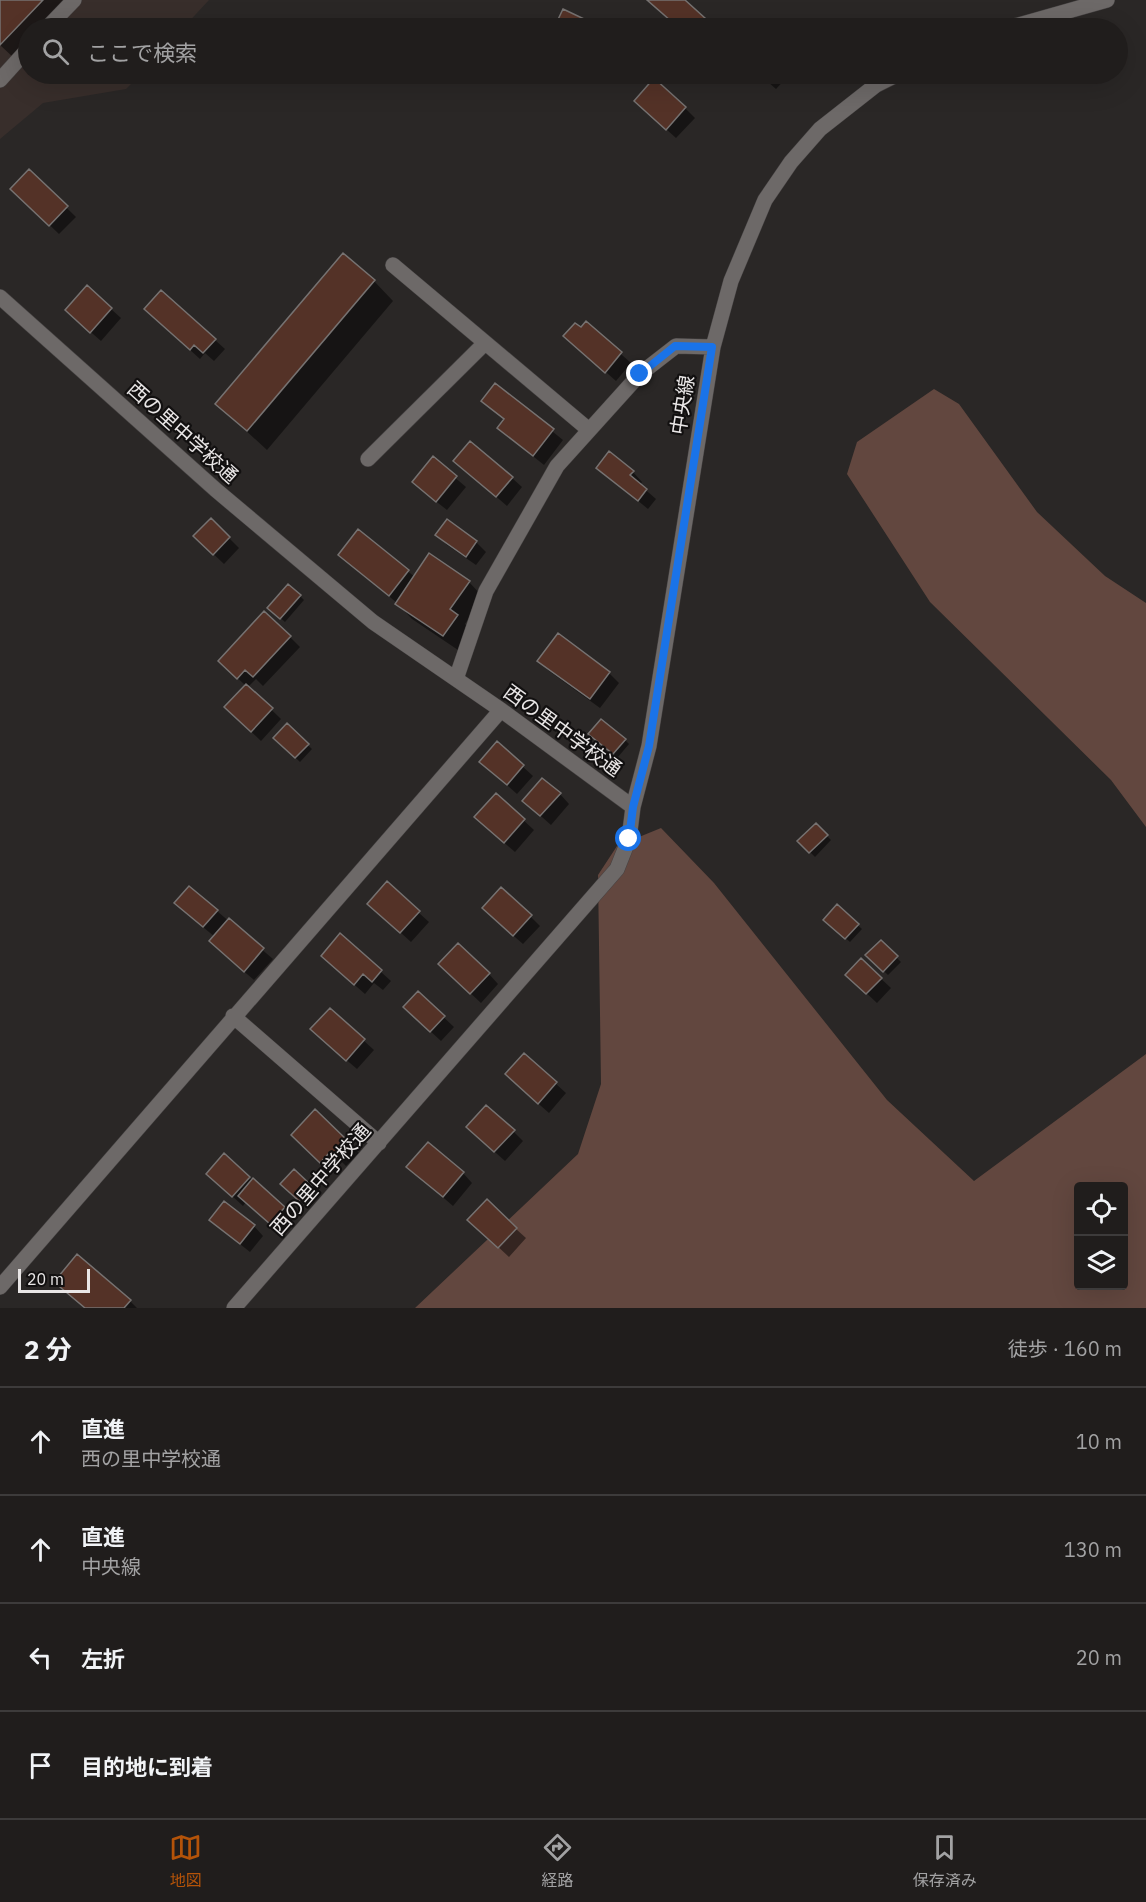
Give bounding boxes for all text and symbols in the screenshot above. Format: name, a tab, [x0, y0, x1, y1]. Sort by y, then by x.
search box	[18, 18, 1128, 84]
icon: search	[39, 35, 72, 68]
text: ここで検索	[87, 38, 197, 67]
route end	[626, 360, 652, 386]
street label: 中央線	[664, 373, 700, 437]
street label: 西の里中学校通	[122, 375, 244, 489]
street label: 西の里中学校通	[498, 678, 628, 782]
route start	[615, 825, 641, 851]
street label: 西の里中学校通	[264, 1117, 376, 1241]
map controls	[1074, 1182, 1128, 1290]
button: locate	[1074, 1182, 1128, 1236]
button: layers	[1074, 1236, 1128, 1290]
scale bar	[18, 1266, 90, 1294]
text: 20 m	[27, 1269, 64, 1289]
text: 2 分	[24, 1332, 72, 1366]
text: 徒歩 · 160 m	[1008, 1335, 1122, 1362]
text: 直進	[81, 1414, 125, 1443]
icon: ahead	[24, 1425, 57, 1458]
text: 10 m	[1076, 1428, 1122, 1455]
text: 西の里中学校通	[81, 1445, 221, 1472]
text: 直進	[81, 1522, 125, 1551]
icon: ahead	[24, 1533, 57, 1566]
text: 130 m	[1064, 1536, 1122, 1563]
text: 中央線	[81, 1553, 141, 1580]
icon: left	[24, 1641, 57, 1674]
text: 左折	[81, 1644, 125, 1673]
text: 20 m	[1076, 1644, 1122, 1671]
icon: arrive	[24, 1749, 57, 1782]
text: 目的地に到着	[81, 1752, 213, 1781]
tab: 地図	[169, 1831, 202, 1891]
tab: 経路	[541, 1831, 574, 1891]
tab: 保存済み	[913, 1831, 977, 1891]

